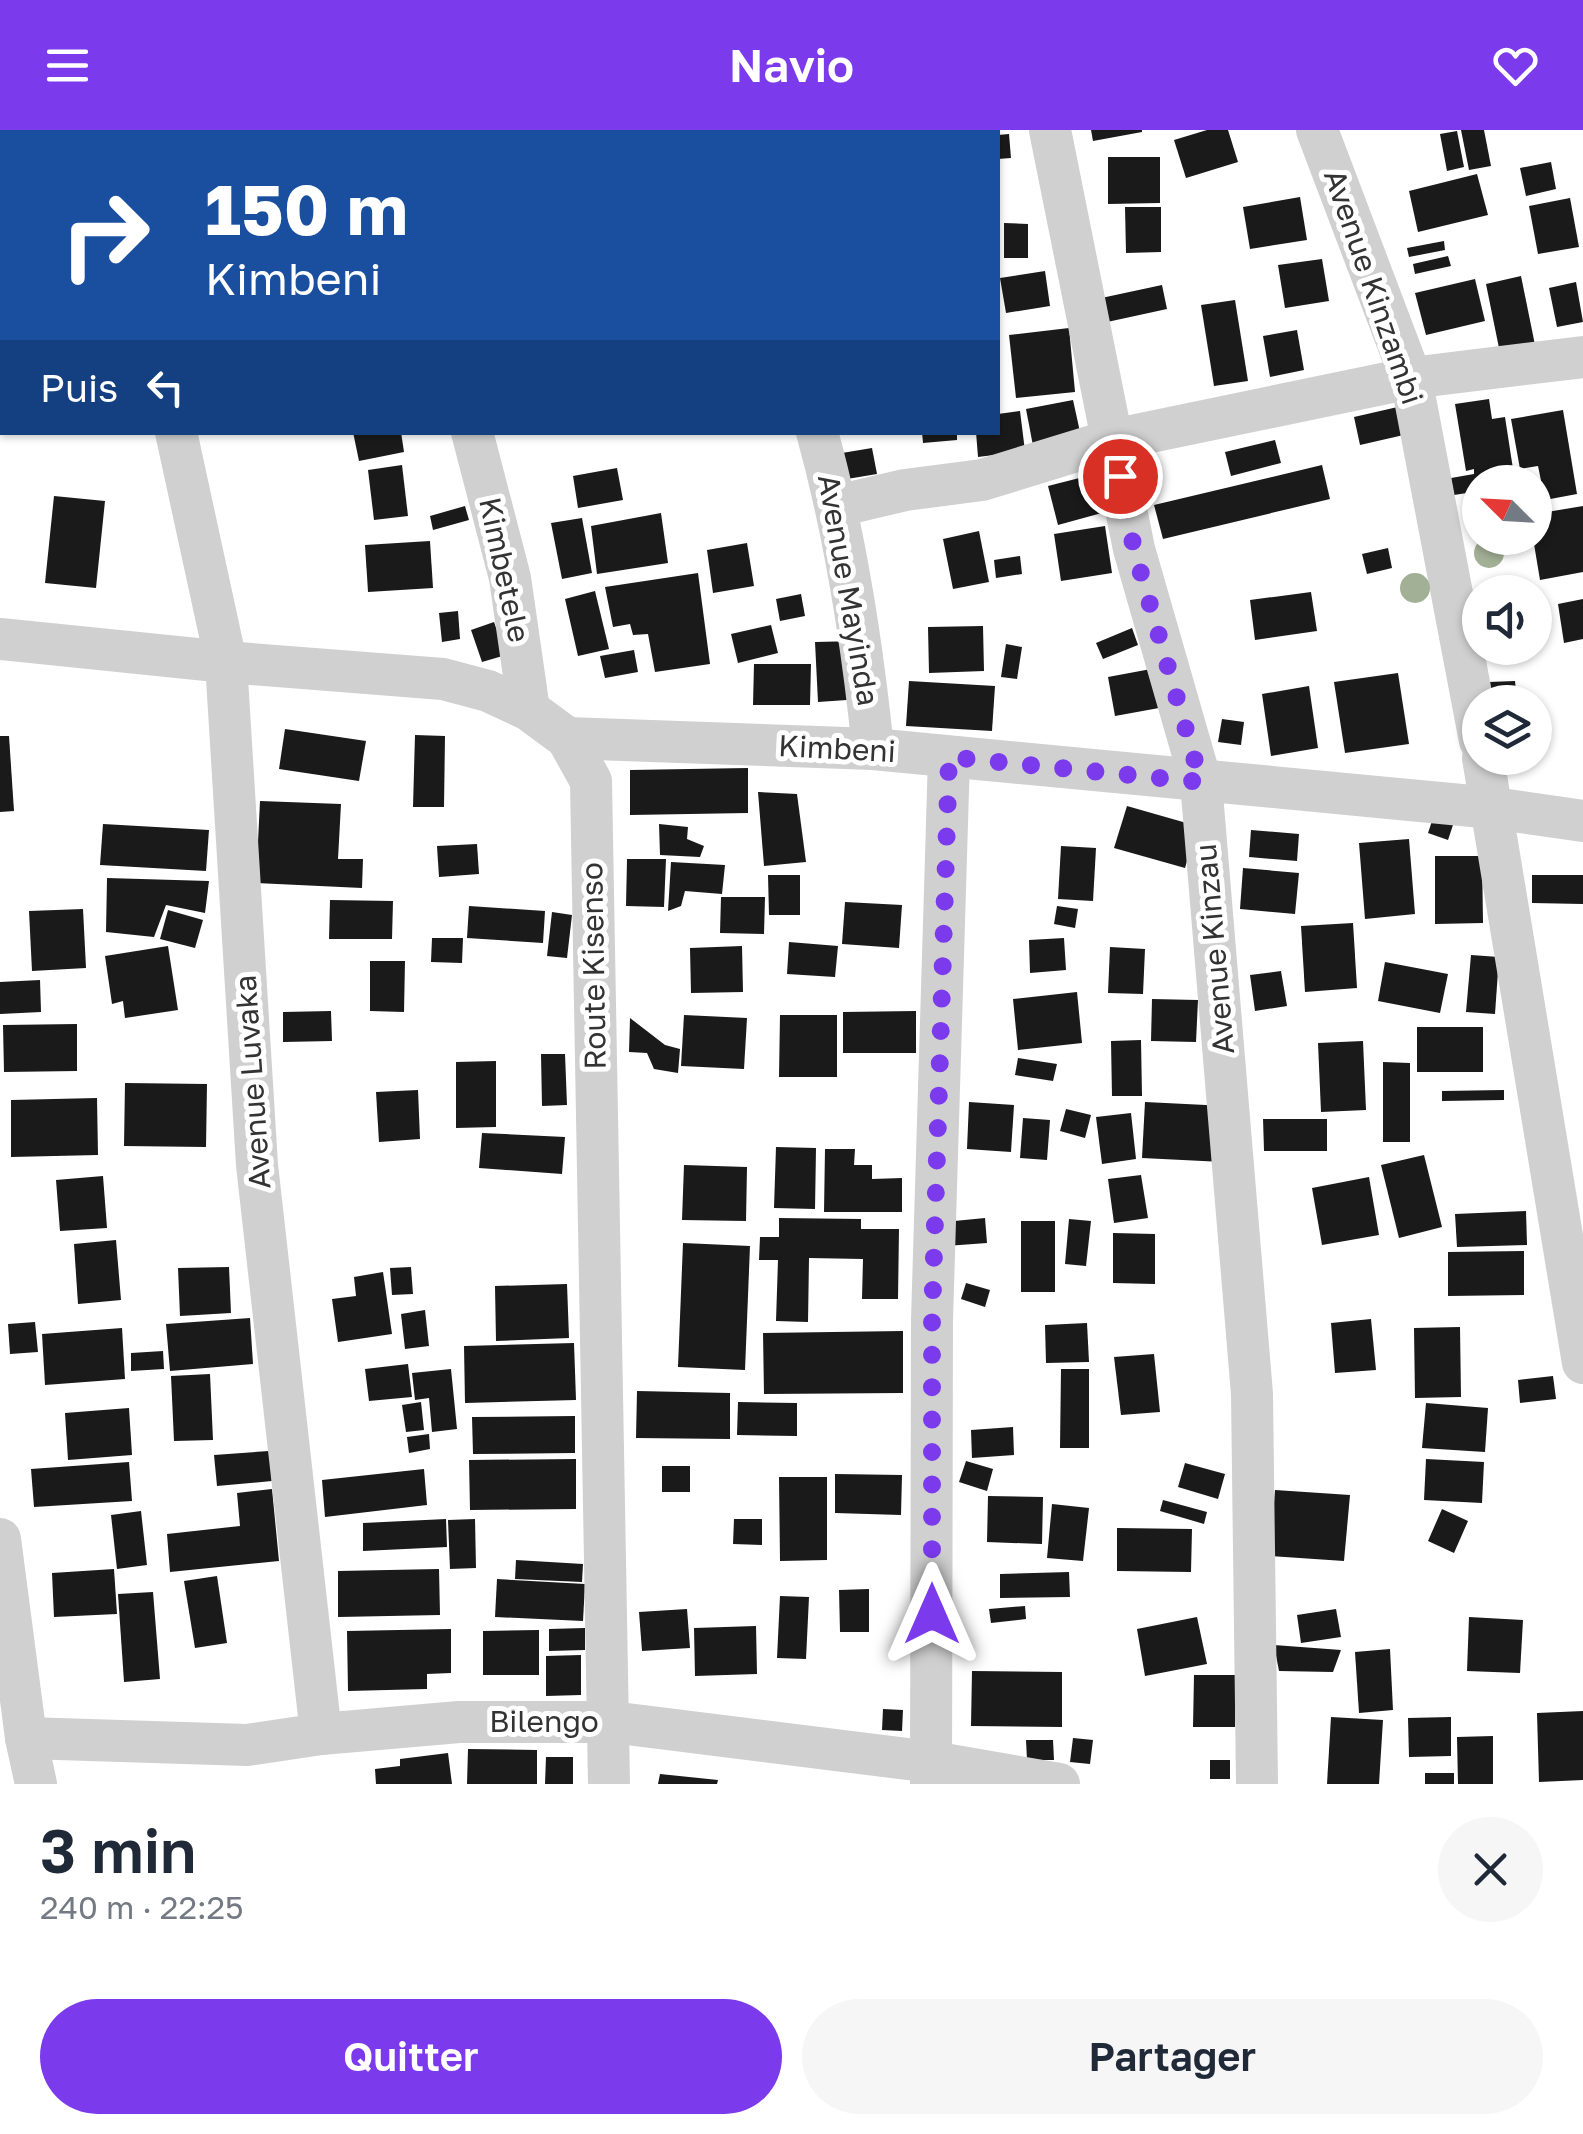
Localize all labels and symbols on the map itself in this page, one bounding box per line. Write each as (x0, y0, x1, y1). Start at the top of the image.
street label: Avenue Kinzambi (1317, 165, 1431, 409)
pin (1078, 434, 1163, 519)
north arrow (1462, 465, 1552, 555)
street label: Avenue Mayinda (811, 471, 887, 708)
street label: Kimbetele (472, 494, 538, 646)
street label: Kimbeni (777, 727, 897, 769)
street label: Avenue Kinzau (1187, 842, 1241, 1056)
street label: Route Kisenso (573, 862, 613, 1070)
street label: Avenue Luvaka (227, 974, 277, 1190)
position arrow (880, 1562, 984, 1666)
street label: Bilengo (489, 1703, 599, 1739)

